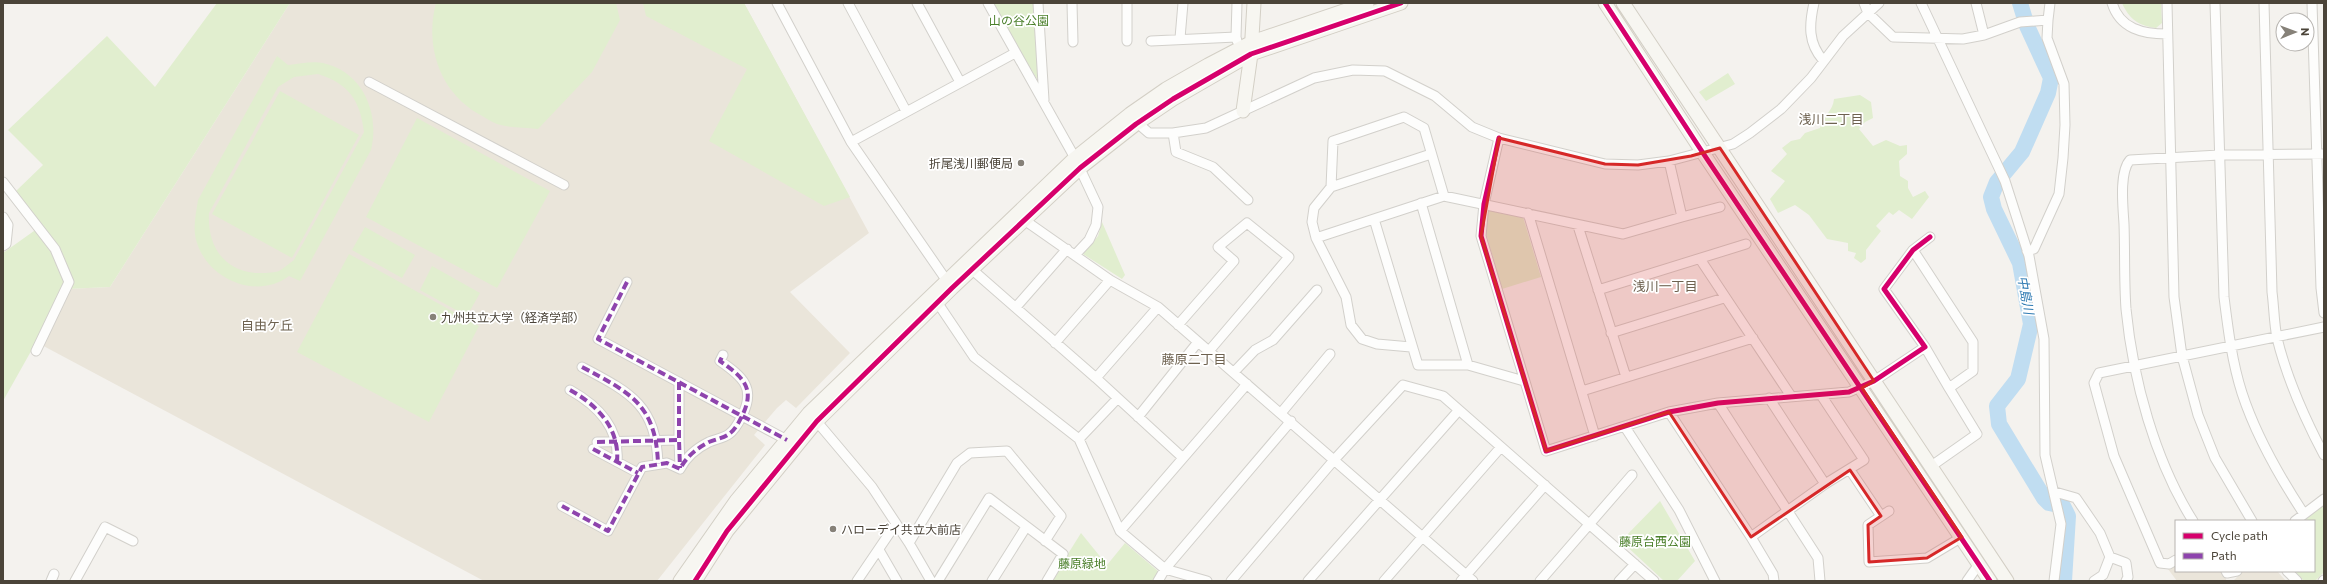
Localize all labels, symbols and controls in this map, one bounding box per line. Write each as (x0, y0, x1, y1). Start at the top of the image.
north arrow (2275, 12, 2315, 52)
park label: 山の谷公園 (989, 13, 1049, 27)
text: N (2299, 28, 2312, 36)
district label: 浅川二丁目 (1798, 111, 1864, 127)
place label: 折尾浅川郵便局 (929, 156, 1013, 170)
marker: 折尾浅川郵便局 (1016, 158, 1026, 168)
water label: 中島川 (2015, 274, 2038, 318)
district label: 浅川一丁目 (1632, 278, 1698, 294)
place label: 九州共立大学（経済学部） (441, 310, 585, 324)
marker: 九州共立大学（経済学部） (428, 312, 438, 322)
district label: 自由ケ丘 (241, 317, 293, 333)
district label: 藤原二丁目 (1161, 351, 1227, 367)
legend (2175, 520, 2315, 572)
place label: ハローデイ共立大前店 (841, 522, 961, 536)
marker: ハローデイ共立大前店 (828, 524, 838, 534)
text: Cycle path (2211, 528, 2268, 542)
park label: 藤原台西公園 (1619, 534, 1691, 548)
text: Path (2211, 548, 2237, 562)
park label: 藤原緑地 (1058, 556, 1106, 570)

